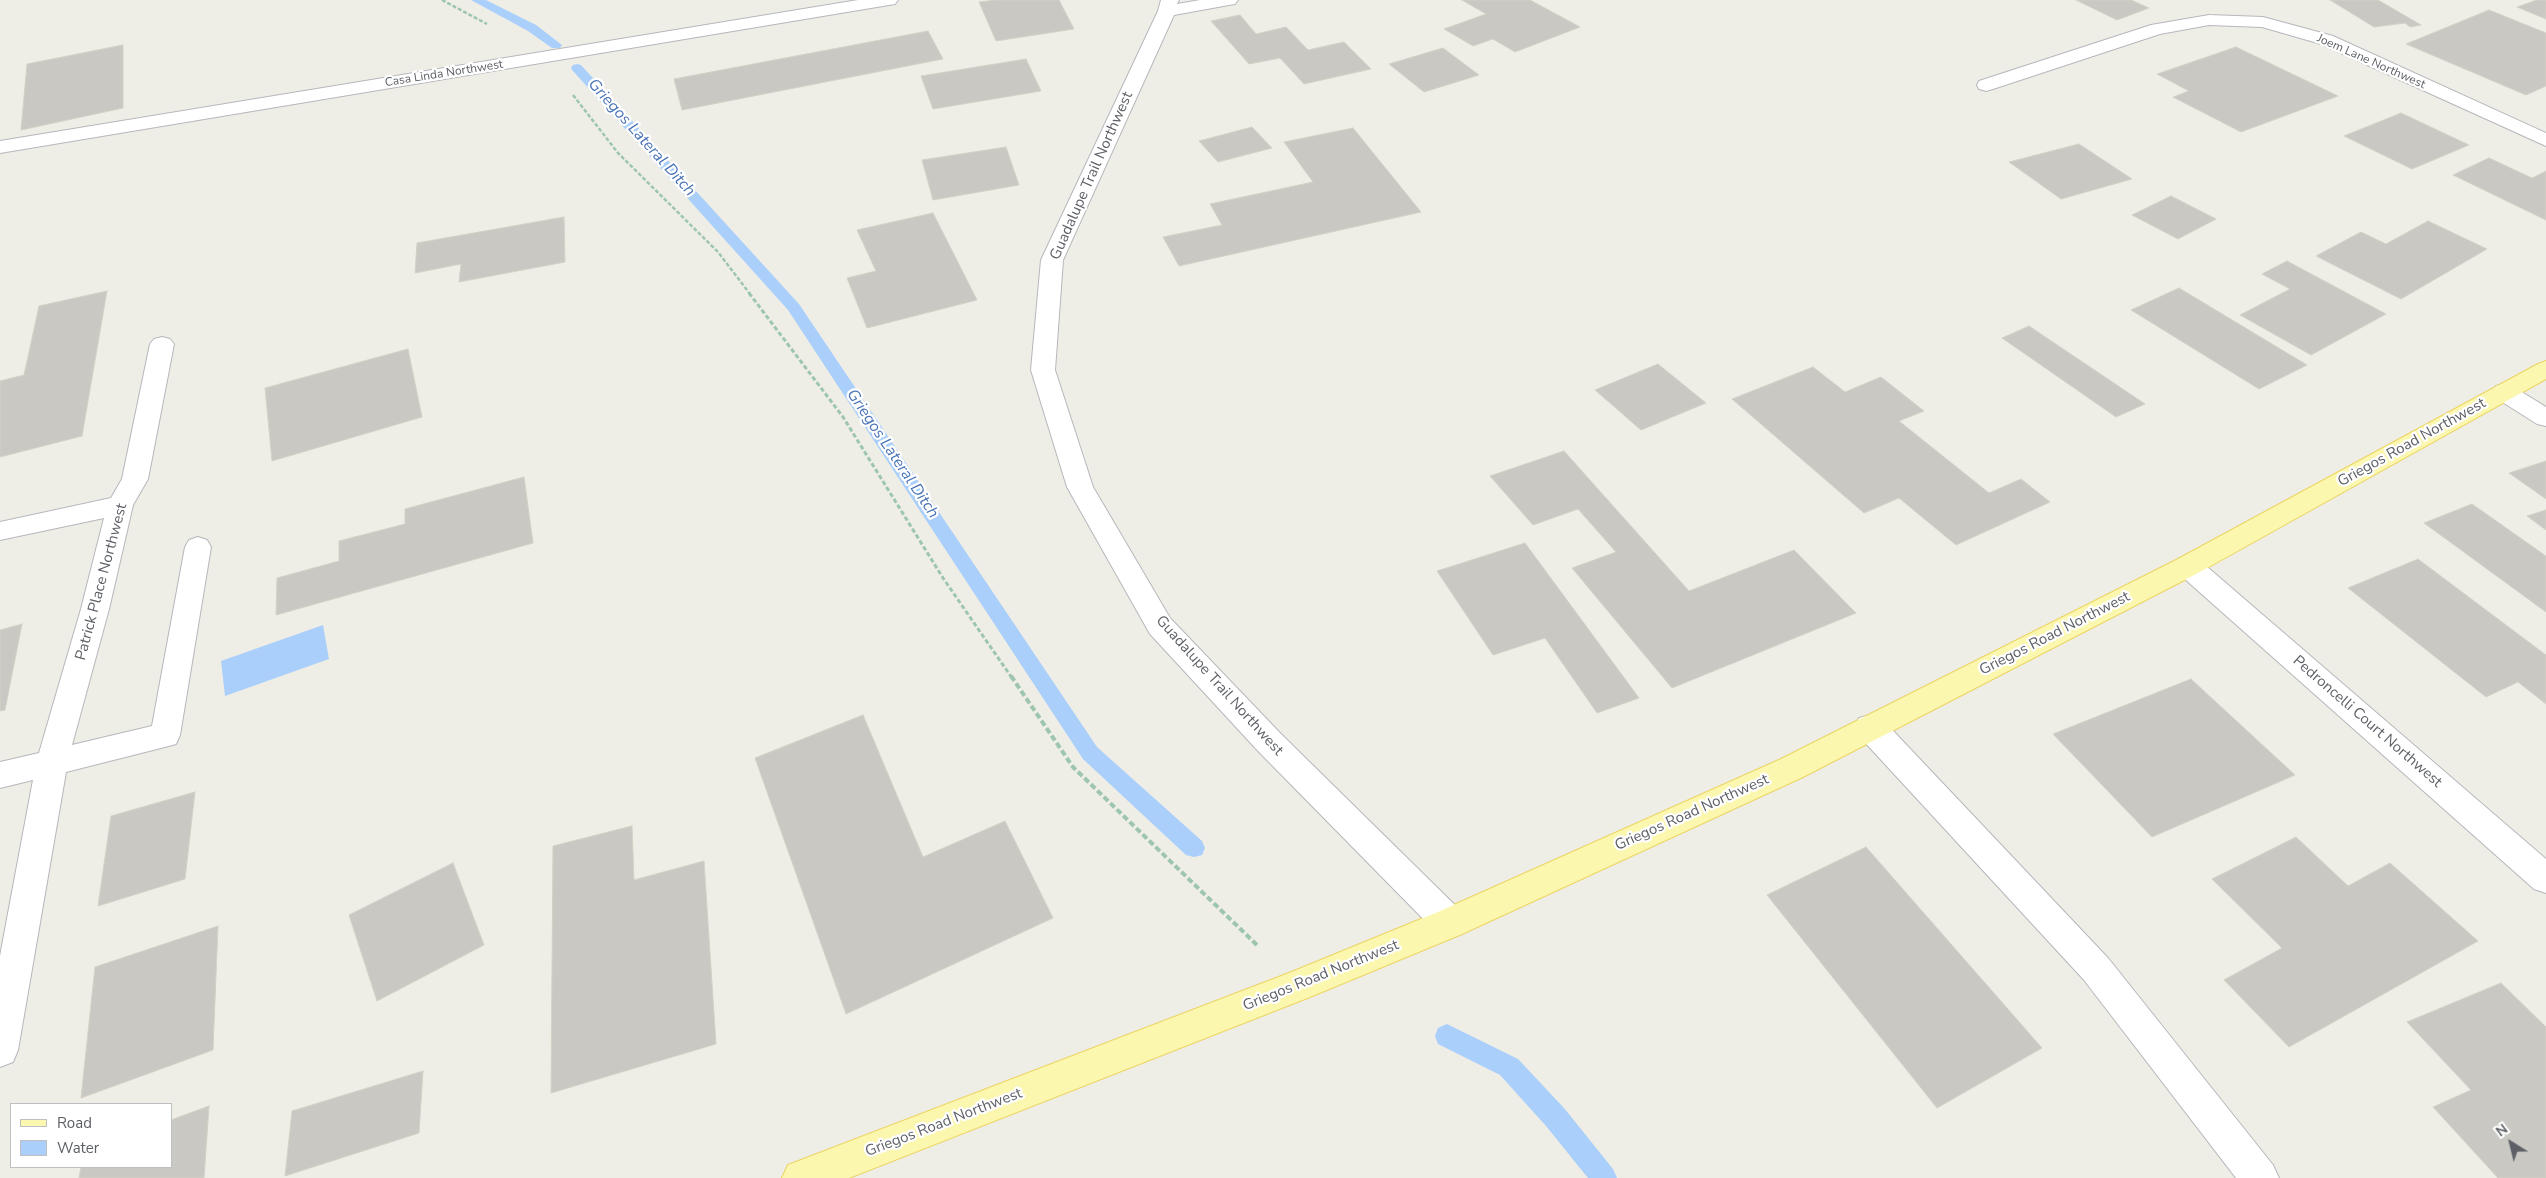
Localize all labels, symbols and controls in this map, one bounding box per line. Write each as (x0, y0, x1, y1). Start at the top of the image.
street label: Joem Lane Northwest (2315, 32, 2427, 92)
street label: Casa Linda Northwest (384, 58, 504, 90)
water label: Griegos Lateral Ditch (583, 75, 699, 201)
street label: Guadalupe Trail Northwest (1047, 89, 1137, 263)
water label: Griegos Lateral Ditch (842, 386, 942, 522)
street label: Griegos Road Northwest (2335, 395, 2489, 491)
street label: Patrick Place Northwest (72, 502, 132, 662)
street label: Griegos Road Northwest (1977, 588, 2133, 680)
street label: Guadalupe Trail Northwest (1151, 612, 1287, 760)
street label: Pedroncelli Court Northwest (2289, 652, 2445, 792)
street label: Griegos Road Northwest (1612, 771, 1772, 855)
street label: Griegos Road Northwest (1240, 936, 1402, 1016)
street label: Griegos Road Northwest (863, 1085, 1025, 1161)
legend (10, 1103, 172, 1168)
text: Road (57, 1113, 92, 1133)
north arrow (2486, 1118, 2536, 1168)
text: N (2492, 1120, 2512, 1141)
text: Water (57, 1138, 99, 1158)

